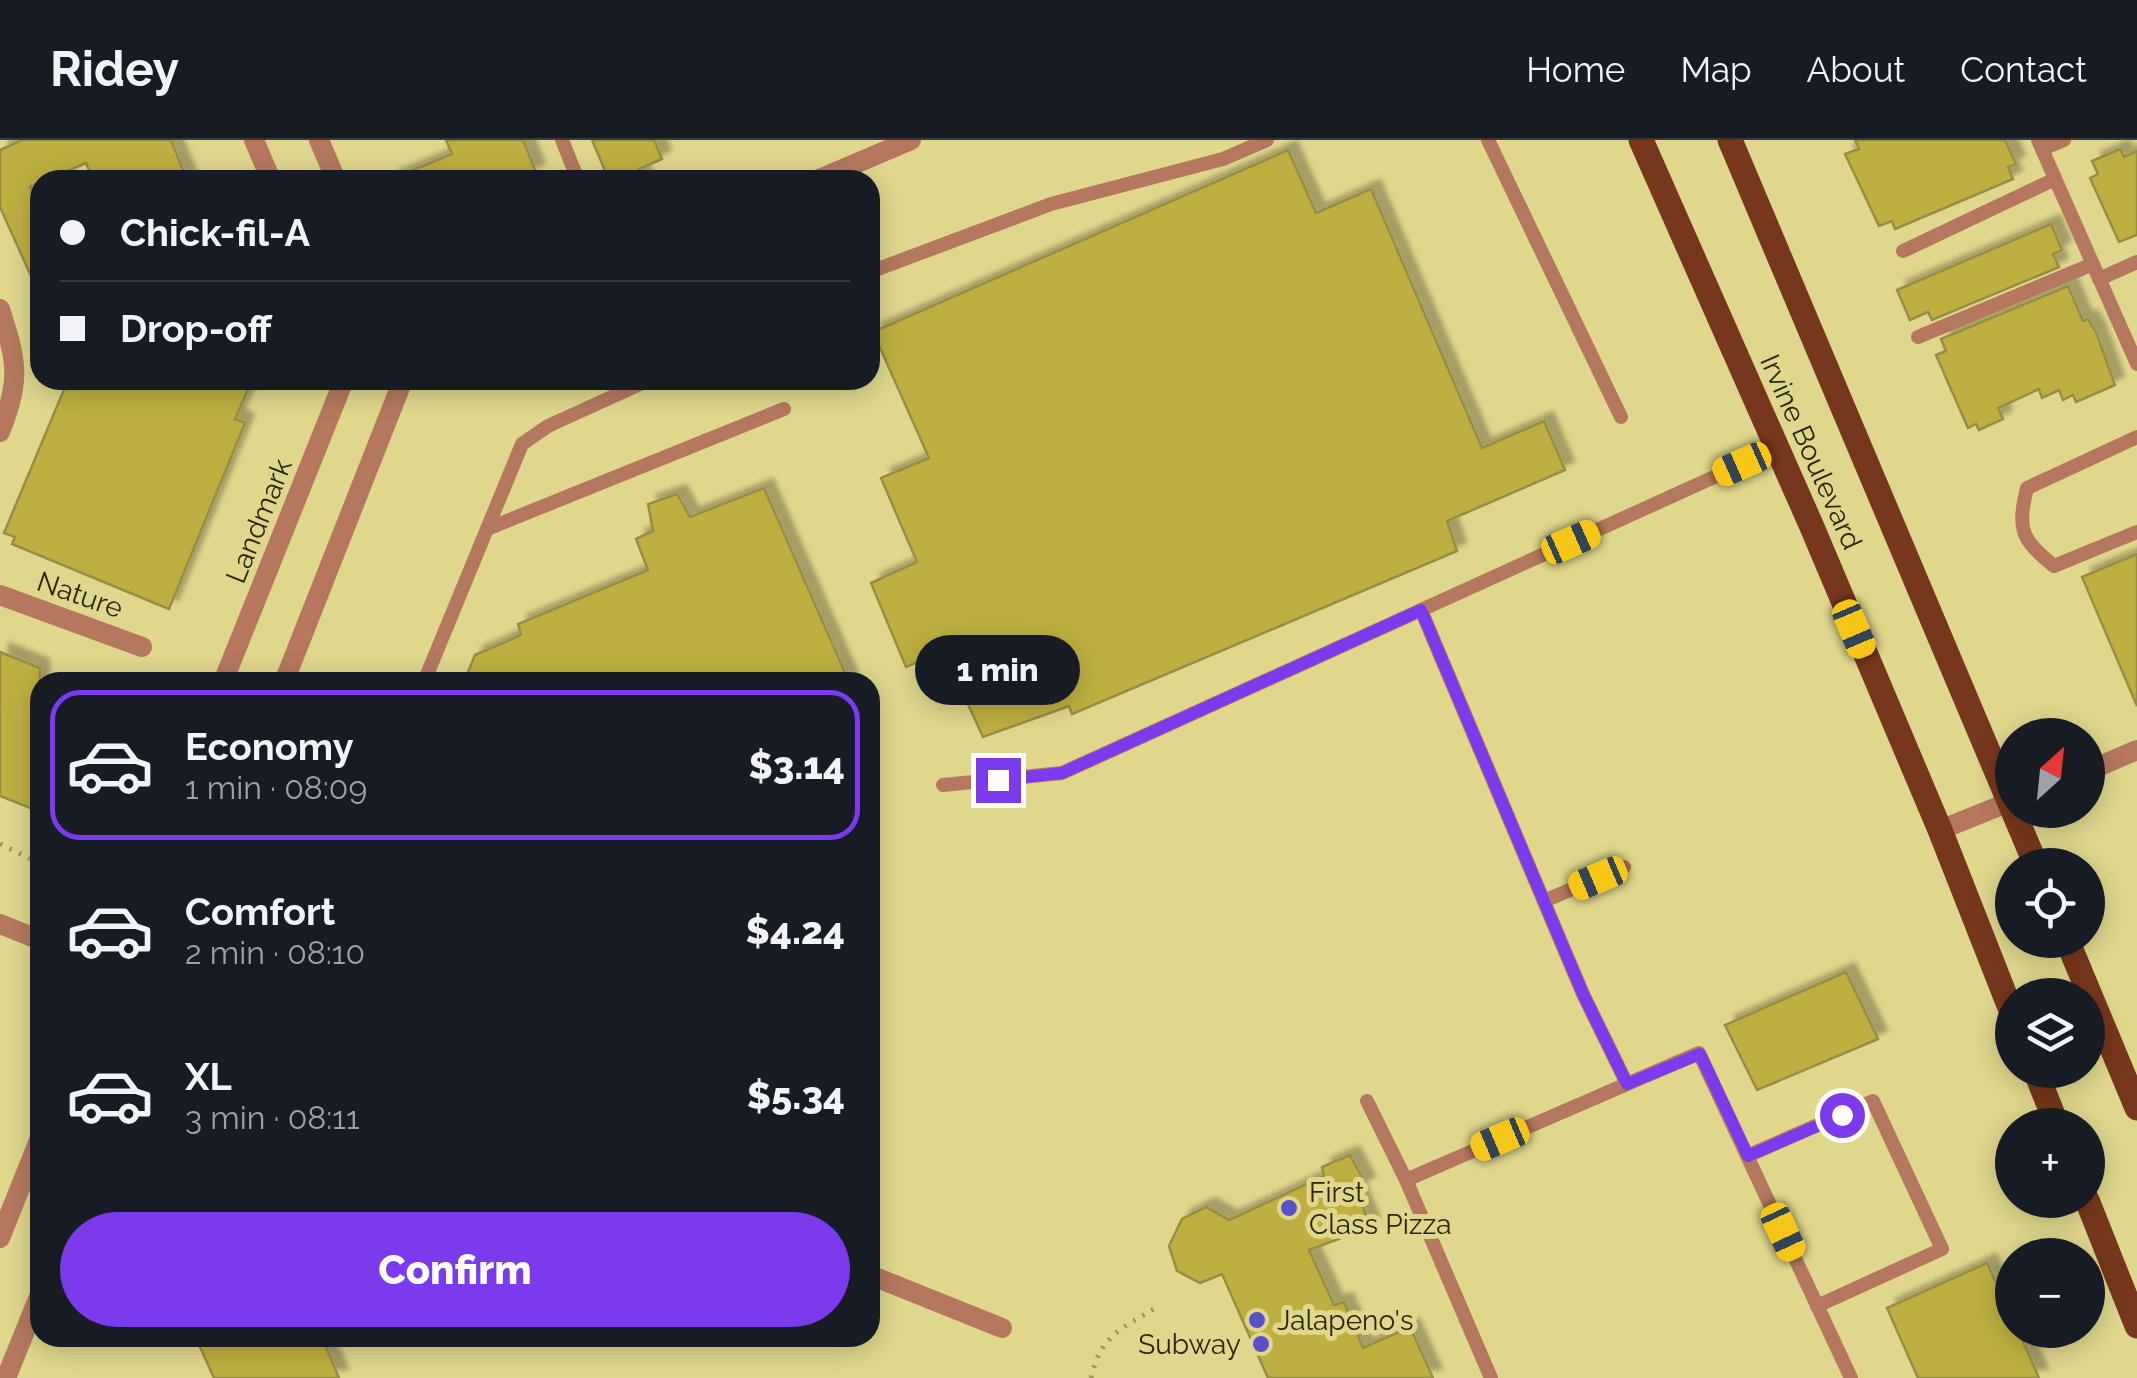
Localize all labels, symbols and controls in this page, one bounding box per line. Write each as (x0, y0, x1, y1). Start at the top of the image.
text: Ridey (50, 41, 179, 97)
text: Home (1526, 49, 1625, 90)
text: Map (1680, 49, 1752, 90)
text: About (1807, 49, 1905, 90)
text: Contact (1960, 49, 2087, 90)
text: Chick-fil-A (120, 210, 310, 255)
text: Drop-off (120, 306, 272, 351)
street label: Irvine Boulevard (1753, 349, 1869, 555)
car (1708, 438, 1776, 490)
street label: Landmark (219, 454, 299, 588)
car (1537, 516, 1605, 568)
street label: Nature (33, 565, 127, 625)
car (1828, 596, 1880, 662)
callout: 1 min (916, 635, 1080, 705)
text: 1 min (956, 651, 1039, 688)
north arrow (1995, 718, 2105, 828)
map controls (1995, 718, 2105, 1348)
icon: car (65, 720, 155, 810)
text: Economy (185, 724, 354, 769)
text: $3.14 (749, 743, 845, 788)
route end (976, 758, 1021, 803)
text: 1 min · 08:09 (185, 769, 367, 806)
button: locate (1995, 848, 2105, 958)
car (1565, 852, 1631, 904)
icon: car (65, 885, 155, 975)
text: Comfort (185, 889, 335, 934)
text: $4.24 (746, 908, 845, 953)
text: 2 min · 08:10 (185, 934, 365, 971)
button: layers (1995, 978, 2105, 1088)
icon: car (65, 1050, 155, 1140)
text: XL (185, 1054, 232, 1099)
text: $5.34 (747, 1073, 845, 1118)
route start (1820, 1093, 1865, 1138)
text: 3 min · 08:11 (185, 1099, 360, 1136)
button: + (1995, 1108, 2105, 1218)
car (1467, 1113, 1533, 1165)
place label: First Class Pizza (1309, 1176, 1452, 1241)
marker: First Class Pizza (1278, 1197, 1300, 1219)
car (1757, 1198, 1809, 1266)
button: Confirm (60, 1212, 850, 1327)
button: − (1995, 1238, 2105, 1348)
place label: Jalapeno's (1277, 1304, 1413, 1337)
marker: Jalapeno's (1246, 1309, 1268, 1331)
place label: Subway (1138, 1328, 1241, 1361)
marker: Subway (1250, 1333, 1272, 1355)

